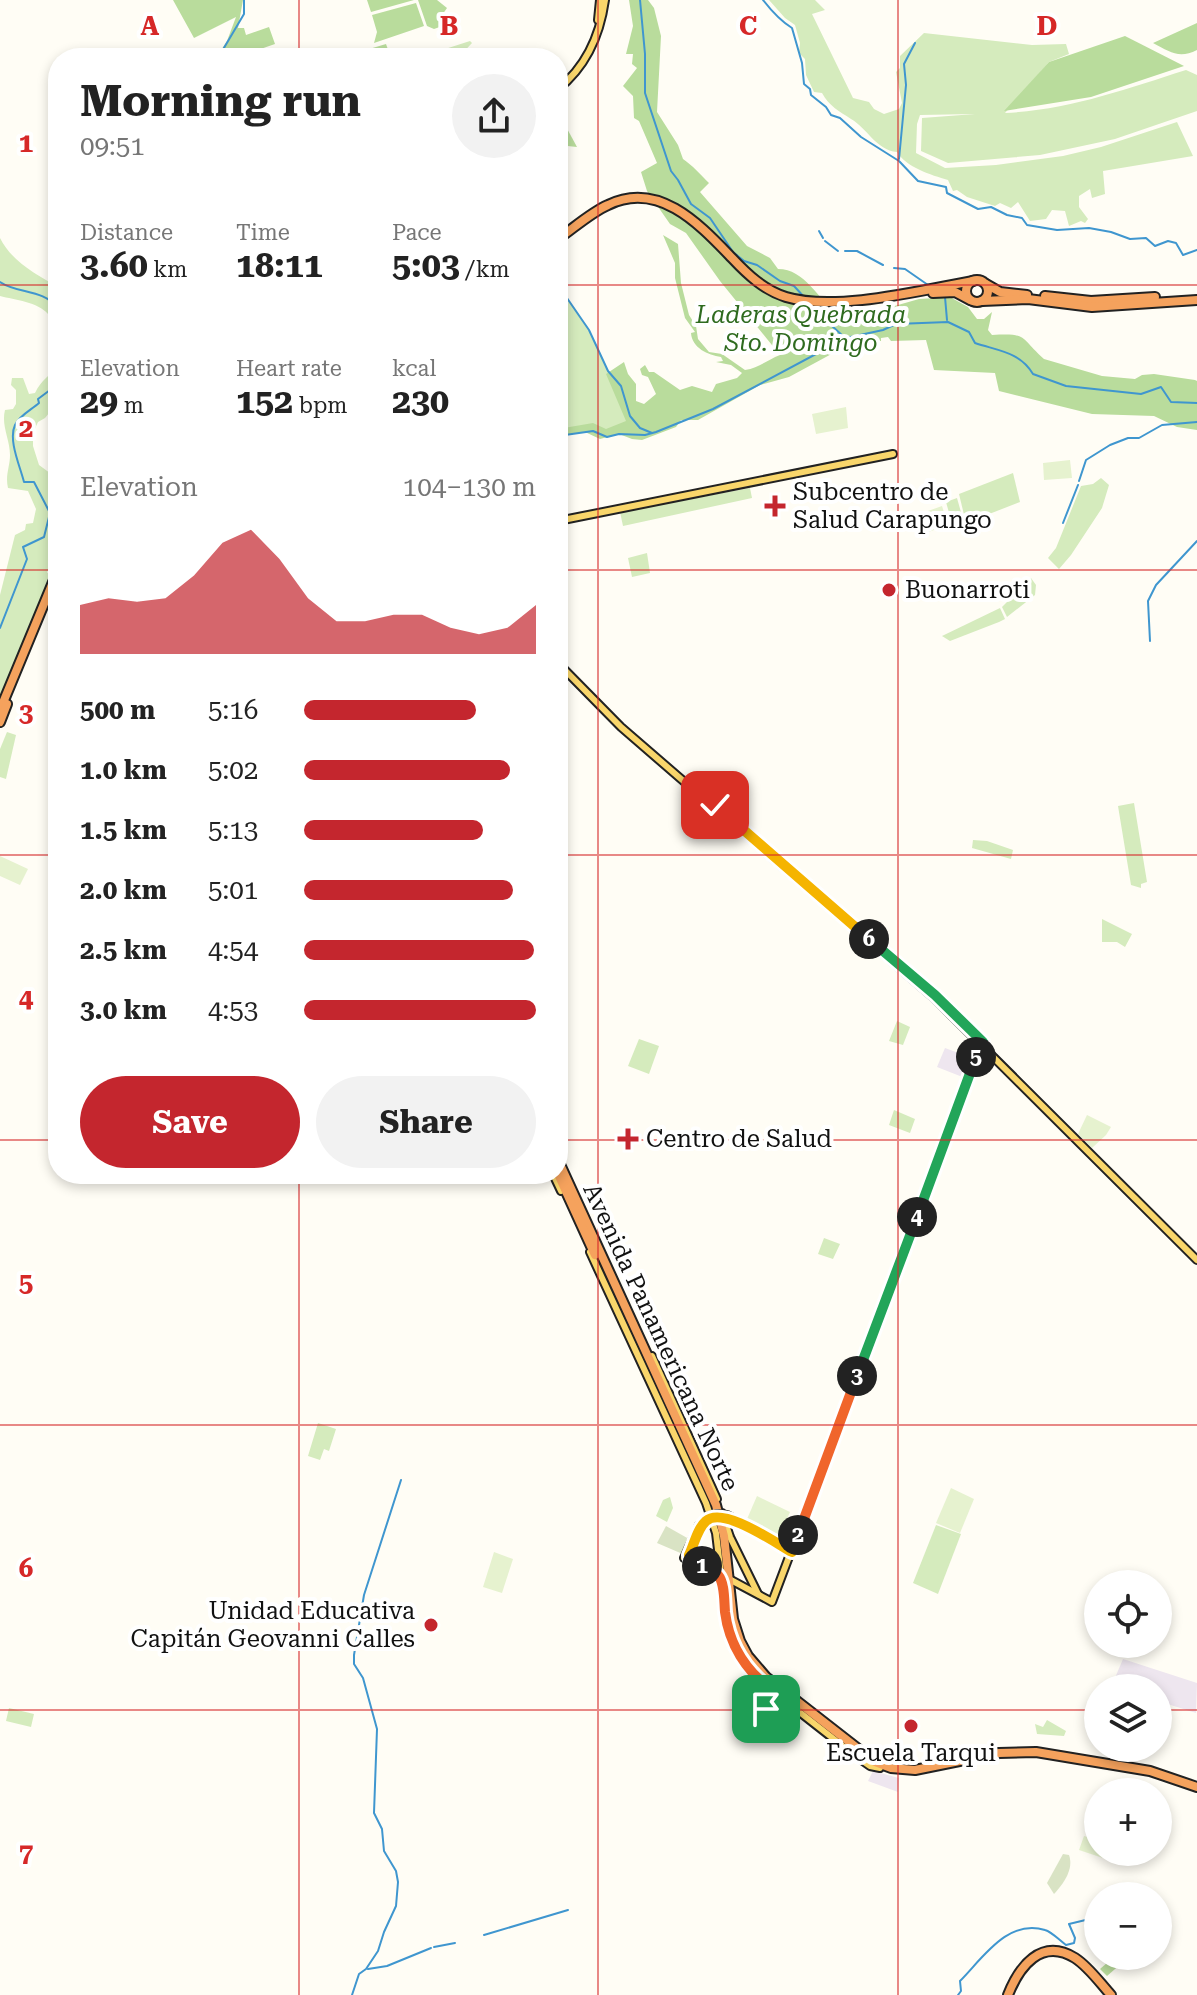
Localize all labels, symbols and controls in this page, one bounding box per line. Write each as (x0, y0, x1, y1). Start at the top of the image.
text: A (141, 11, 160, 41)
text: B (440, 11, 458, 41)
text: C (739, 11, 757, 41)
text: D (1037, 11, 1057, 41)
button: share (452, 74, 536, 158)
text: Morning run (80, 75, 361, 127)
text: 1 (19, 128, 33, 158)
text: 09:51 (80, 131, 145, 161)
text: Distance (80, 220, 173, 245)
text: Time (236, 220, 290, 245)
text: Pace (392, 220, 442, 245)
text: 3.60 (80, 245, 148, 285)
text: 18:11 (236, 245, 323, 285)
text: 5:03 (392, 245, 460, 285)
text: km (148, 257, 187, 282)
text: /km (460, 257, 510, 282)
park label: Laderas Quebrada Sto. Domingo (695, 301, 906, 357)
text: Elevation (80, 356, 180, 381)
text: Heart rate (236, 356, 342, 381)
text: kcal (392, 356, 436, 381)
text: 29 (80, 381, 118, 421)
text: 152 (236, 381, 293, 421)
text: 230 (392, 381, 449, 421)
text: m (118, 393, 144, 418)
text: bpm (293, 393, 347, 418)
text: 2 (19, 413, 33, 443)
text: Elevation (80, 472, 198, 502)
text: 104–130 m (403, 472, 536, 502)
place label: Subcentro de Salud Carapungo (793, 478, 992, 534)
marker: Subcentro de Salud Carapungo (764, 495, 786, 517)
place label: Buonarroti (905, 576, 1030, 604)
marker: Buonarroti (880, 581, 898, 599)
text: 500 m (80, 695, 155, 725)
text: 5:16 (208, 695, 258, 725)
text: 3 (19, 698, 33, 728)
text: 1.0 km (80, 755, 167, 785)
text: 5:02 (208, 755, 258, 785)
pin (681, 771, 749, 839)
icon: check (693, 783, 737, 827)
text: 1.5 km (80, 815, 167, 845)
text: 5:13 (208, 815, 258, 845)
text: 2.0 km (80, 875, 167, 905)
text: 5:01 (208, 875, 258, 905)
pin: 6 (849, 919, 889, 959)
text: 6 (863, 926, 875, 951)
text: 2.5 km (80, 935, 167, 965)
text: 4:54 (208, 935, 258, 965)
text: 4 (19, 983, 34, 1013)
text: 3.0 km (80, 995, 167, 1025)
text: 4:53 (208, 995, 258, 1025)
pin: 5 (956, 1037, 996, 1077)
text: 5 (970, 1044, 982, 1069)
button: Save (80, 1076, 300, 1168)
button: Share (316, 1076, 536, 1168)
place label: Centro de Salud (646, 1125, 832, 1153)
marker: Centro de Salud (617, 1128, 639, 1150)
street label: Avenida Panamericana Norte (577, 1179, 745, 1495)
pin: 4 (897, 1197, 937, 1237)
text: 4 (911, 1204, 923, 1229)
text: 5 (19, 1268, 33, 1298)
pin: 3 (837, 1356, 877, 1396)
text: 3 (851, 1363, 863, 1388)
pin: 2 (778, 1515, 818, 1555)
text: 2 (792, 1522, 804, 1547)
pin: 1 (682, 1546, 722, 1586)
text: 6 (19, 1553, 33, 1583)
text: 1 (696, 1553, 708, 1578)
map controls (1084, 1570, 1172, 1970)
button: locate (1084, 1570, 1172, 1658)
place label: Unidad Educativa Capitán Geovanni Calles (131, 1597, 415, 1653)
marker: Unidad Educativa Capitán Geovanni Calles (422, 1616, 440, 1634)
button: layers (1084, 1674, 1172, 1762)
pin (732, 1675, 800, 1743)
icon: arrive (744, 1687, 788, 1731)
marker: Escuela Tarqui (902, 1717, 920, 1735)
place label: Escuela Tarqui (826, 1739, 996, 1767)
button: + (1084, 1778, 1172, 1866)
text: 7 (19, 1838, 33, 1868)
button: − (1084, 1882, 1172, 1970)

